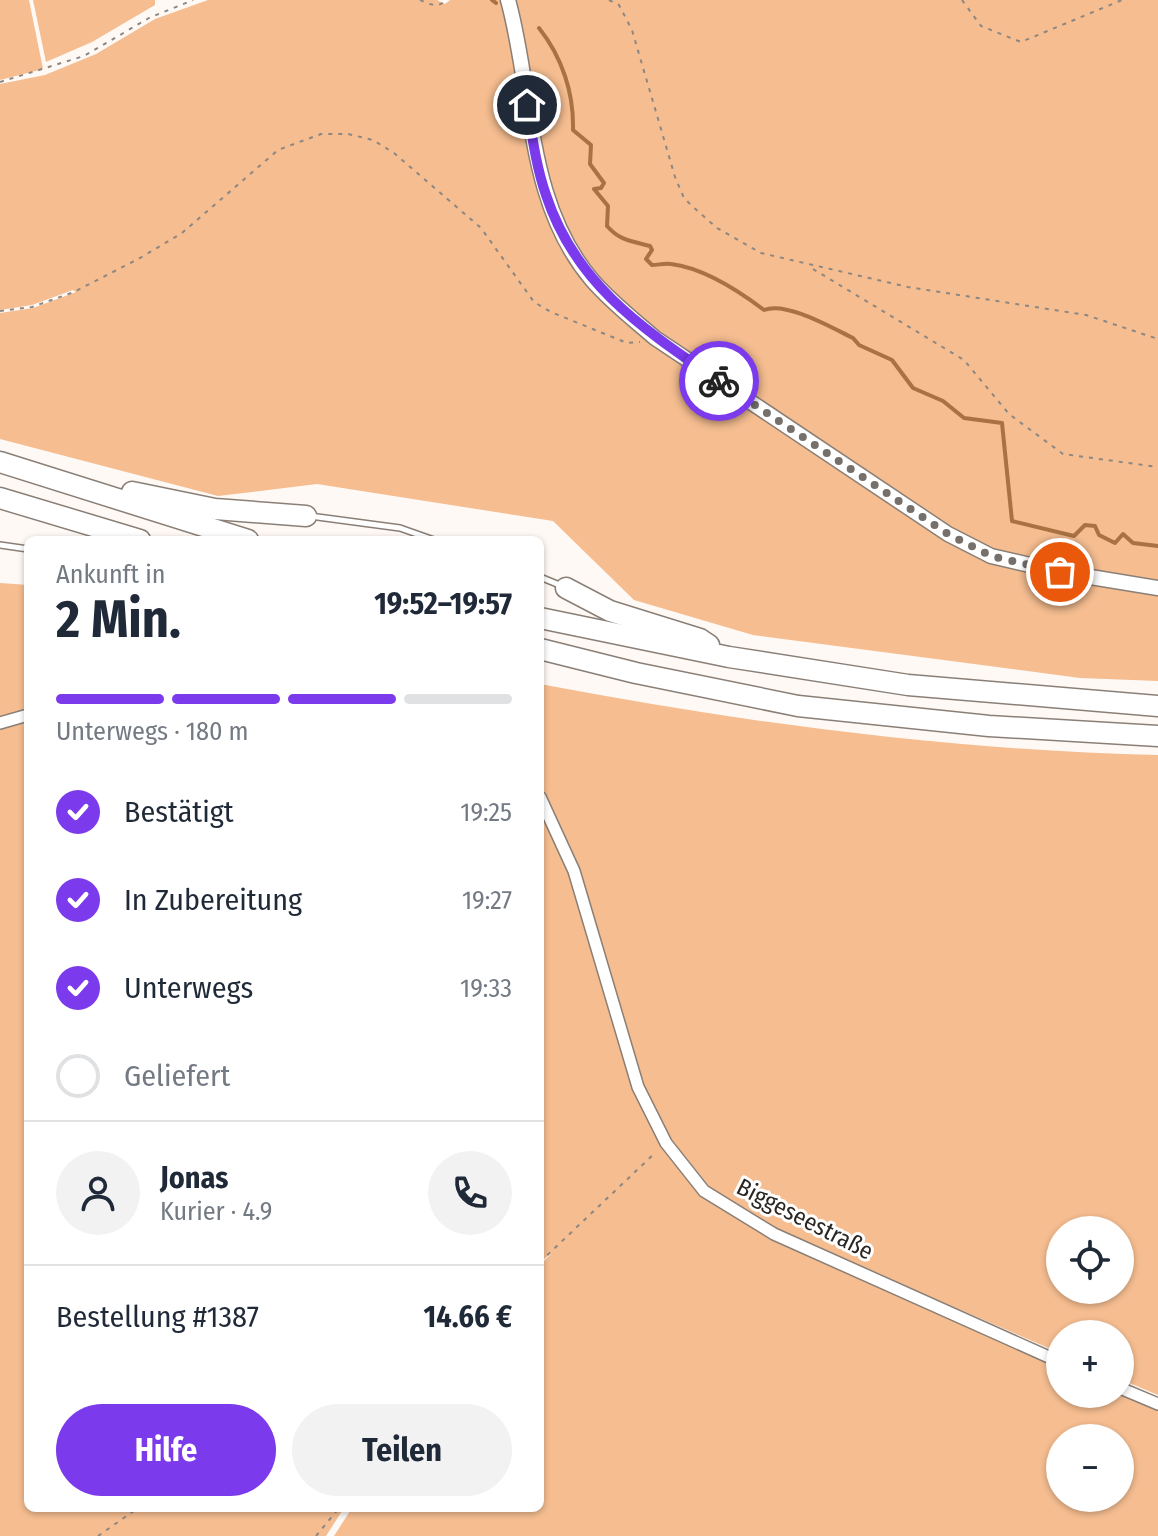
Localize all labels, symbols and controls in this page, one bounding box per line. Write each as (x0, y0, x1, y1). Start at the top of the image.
pin (493, 71, 561, 139)
icon: home (505, 83, 549, 127)
courier (679, 341, 759, 421)
icon: bike (697, 359, 741, 403)
pin (1026, 538, 1094, 606)
icon: bag (1038, 550, 1082, 594)
text: Ankunft in (56, 559, 165, 590)
text: 19:52–19:57 (374, 586, 512, 622)
text: 2 Min. (56, 588, 181, 651)
text: Unterwegs · 180 m (56, 716, 249, 747)
icon: check (56, 790, 100, 834)
text: Bestätigt (124, 794, 234, 830)
text: 19:25 (460, 797, 512, 828)
icon: check (56, 878, 100, 922)
text: In Zubereitung (124, 882, 302, 918)
text: 19:27 (462, 885, 512, 916)
icon: check (56, 966, 100, 1010)
text: Unterwegs (124, 970, 253, 1006)
text: 19:33 (460, 973, 512, 1004)
text: Geliefert (124, 1058, 230, 1094)
button: person (56, 1151, 140, 1235)
button: phone (428, 1151, 512, 1235)
text: Jonas (160, 1160, 228, 1196)
street label: Biggeseestraße (732, 1173, 878, 1265)
text: Kurier · 4.9 (160, 1196, 272, 1227)
map controls (1046, 1216, 1134, 1512)
button: locate (1046, 1216, 1134, 1304)
text: Bestellung #1387 (56, 1299, 259, 1335)
text: 14.66 € (424, 1299, 512, 1335)
button: + (1046, 1320, 1134, 1408)
button: Hilfe (56, 1404, 276, 1496)
button: Teilen (292, 1404, 512, 1496)
button: − (1046, 1424, 1134, 1512)

